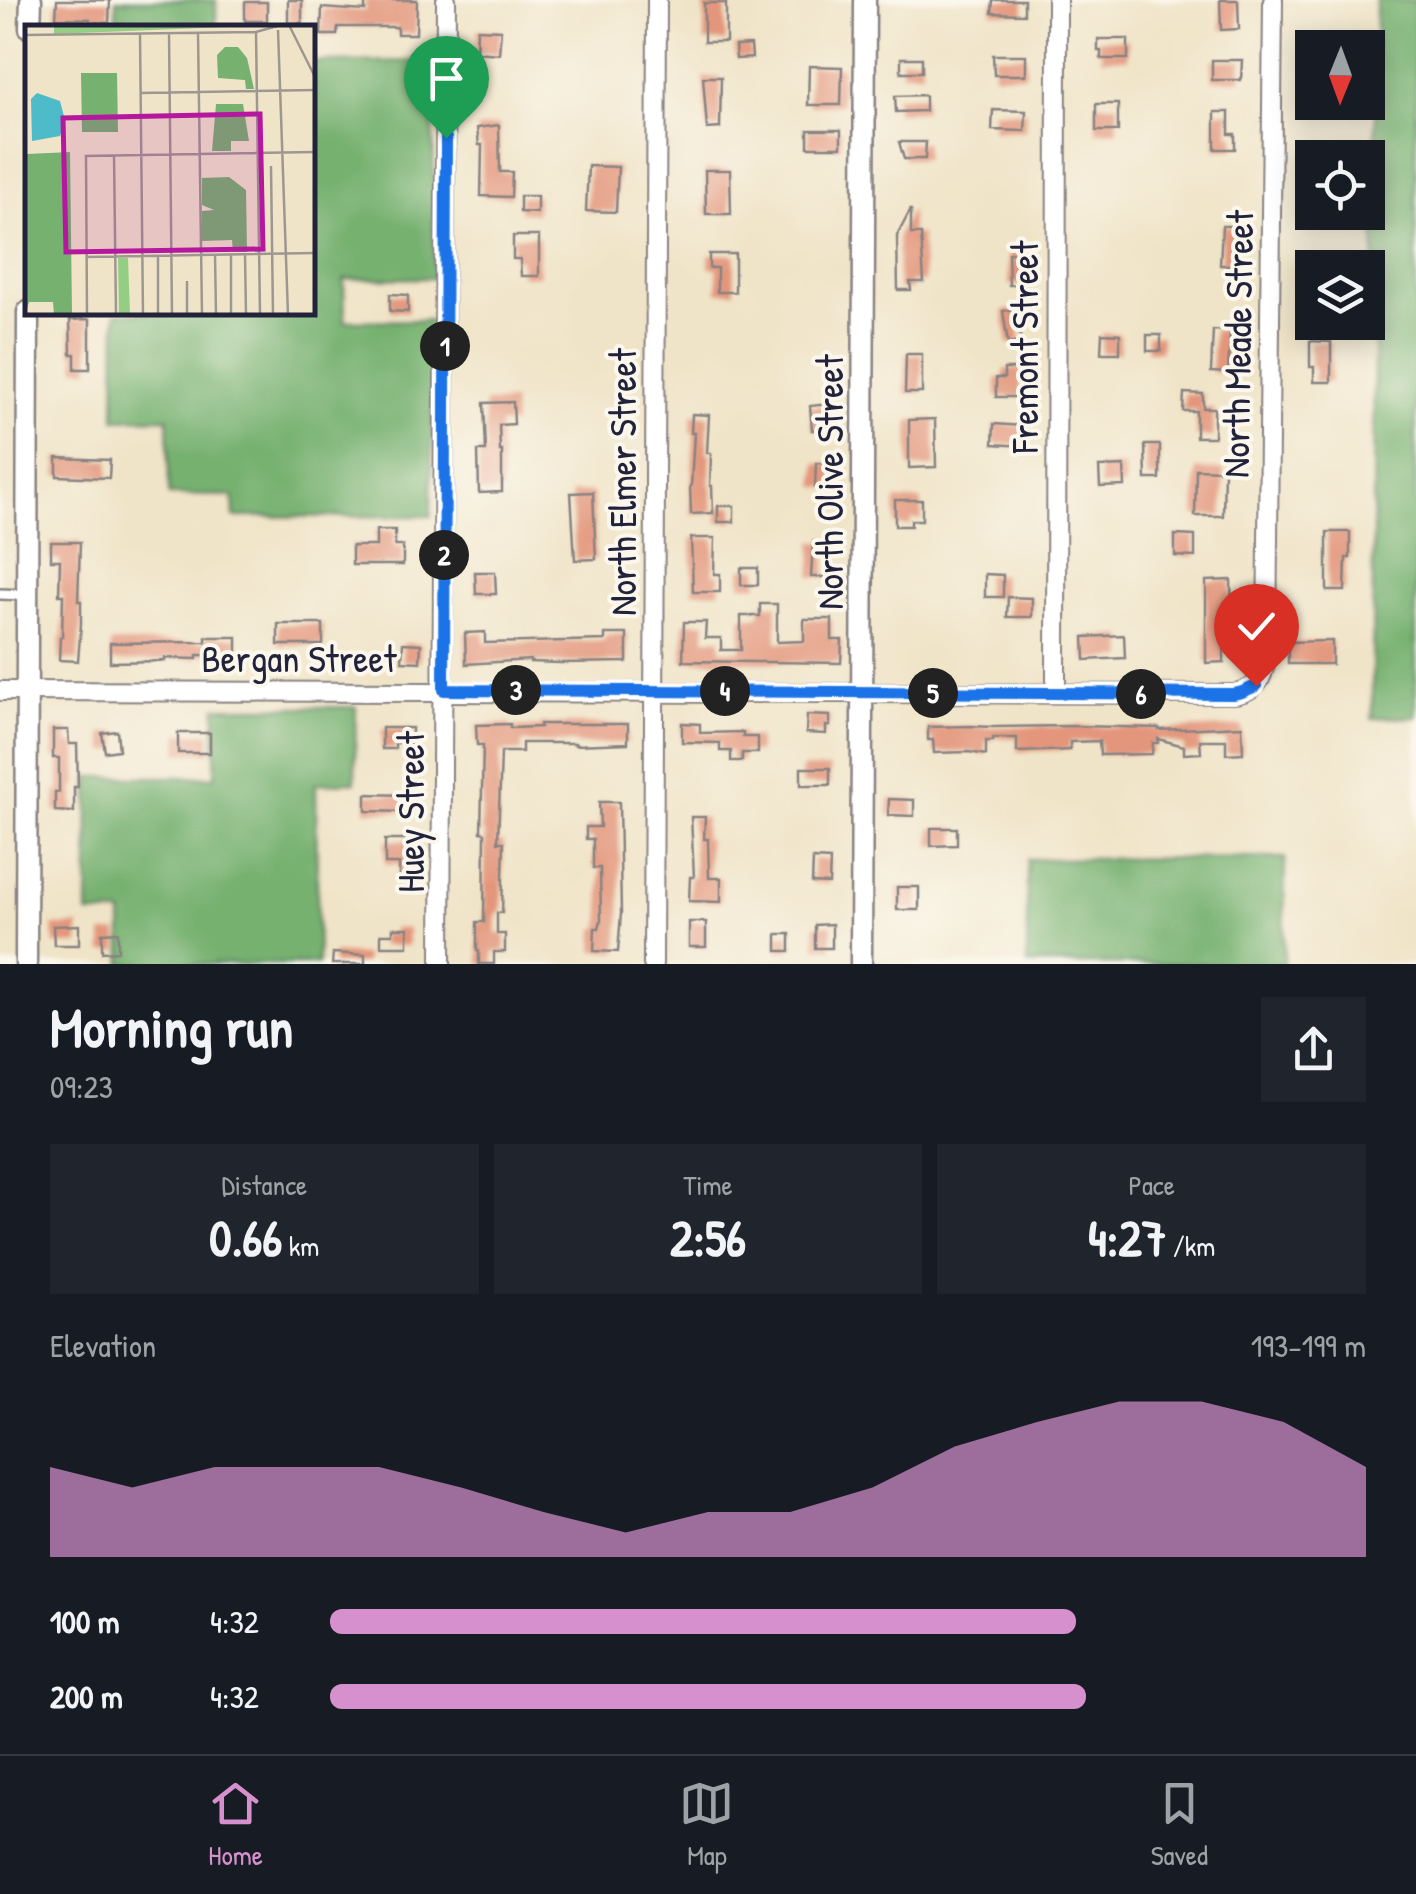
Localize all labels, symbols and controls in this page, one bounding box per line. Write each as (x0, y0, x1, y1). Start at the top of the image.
inset map (25, 25, 315, 315)
north arrow (1295, 30, 1385, 120)
map controls (1295, 30, 1385, 340)
pin (404, 36, 489, 139)
icon: arrive (419, 51, 474, 106)
button: locate (1295, 140, 1385, 230)
street label: North Meade Street (1209, 209, 1265, 478)
street label: Fremont Street (998, 240, 1050, 454)
button: layers (1295, 250, 1385, 340)
pin: 1 (420, 321, 470, 371)
text: 1 (440, 327, 450, 365)
street label: North Elmer Street (596, 347, 648, 616)
street label: North Olive Street (803, 353, 855, 610)
pin: 2 (419, 530, 469, 580)
text: 2 (437, 536, 451, 574)
pin (1214, 584, 1299, 687)
icon: check (1229, 599, 1284, 654)
street label: Bergan Street (201, 632, 398, 684)
pin: 3 (491, 665, 541, 715)
pin: 4 (700, 666, 750, 716)
pin: 5 (908, 668, 958, 718)
pin: 6 (1116, 669, 1166, 719)
text: 3 (510, 671, 522, 709)
text: 4 (720, 672, 730, 710)
text: 5 (927, 674, 939, 712)
text: 6 (1135, 675, 1147, 713)
street label: Huey Street (384, 730, 436, 893)
text: Morning run (50, 990, 293, 1064)
button: share (1261, 997, 1366, 1102)
text: 09:23 (50, 1065, 113, 1108)
text: Distance (222, 1166, 307, 1204)
text: Time (683, 1166, 733, 1204)
text: Pace (1128, 1166, 1175, 1204)
text: 0.66 (209, 1204, 282, 1272)
text: 2:56 (670, 1204, 746, 1272)
text: 4:27 (1088, 1204, 1166, 1272)
text: km (282, 1227, 319, 1265)
text: /km (1166, 1227, 1215, 1265)
text: Elevation (50, 1324, 156, 1367)
text: 193–199 m (1251, 1324, 1366, 1367)
text: 100 m (50, 1600, 119, 1643)
text: 4:32 (210, 1600, 259, 1643)
text: 200 m (50, 1675, 123, 1718)
text: 4:32 (210, 1675, 259, 1718)
tab: Home (208, 1776, 263, 1874)
tab: Map (679, 1776, 734, 1874)
tab: Saved (1151, 1776, 1208, 1874)

